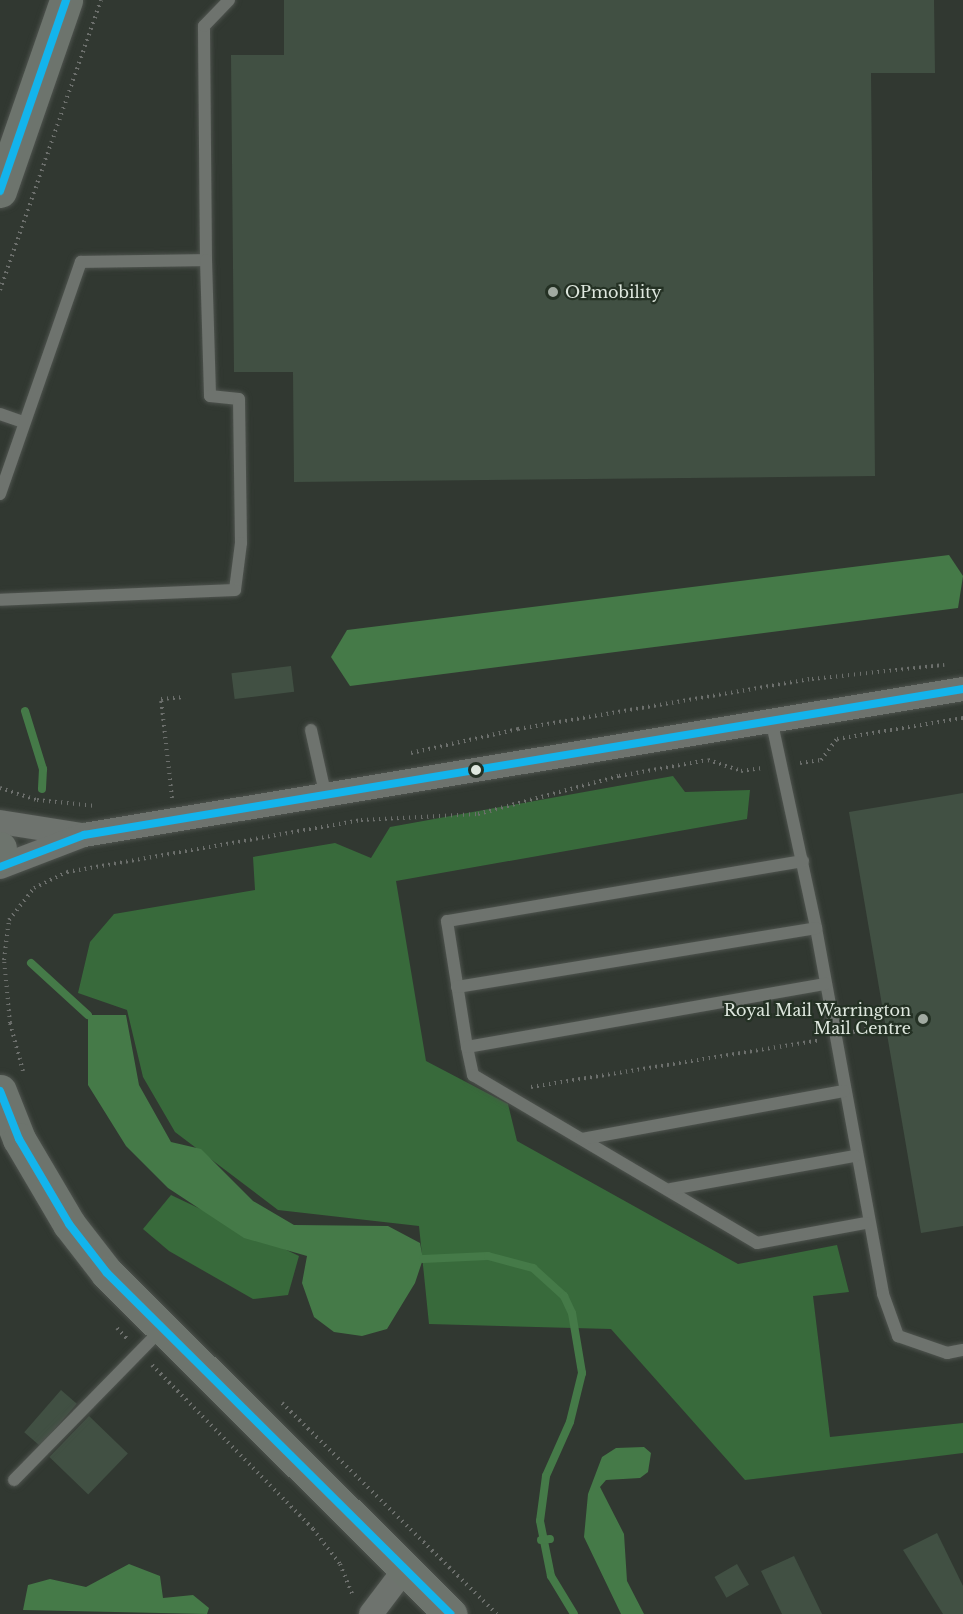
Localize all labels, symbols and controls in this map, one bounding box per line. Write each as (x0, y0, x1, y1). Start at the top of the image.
place label: OPmobility (565, 282, 661, 302)
marker: OPmobility (546, 285, 560, 299)
unlabelled marker (470, 764, 482, 776)
place label: Royal Mail Warrington Mail Centre (723, 1000, 911, 1038)
marker: Royal Mail Warrington Mail Centre (916, 1012, 930, 1026)

